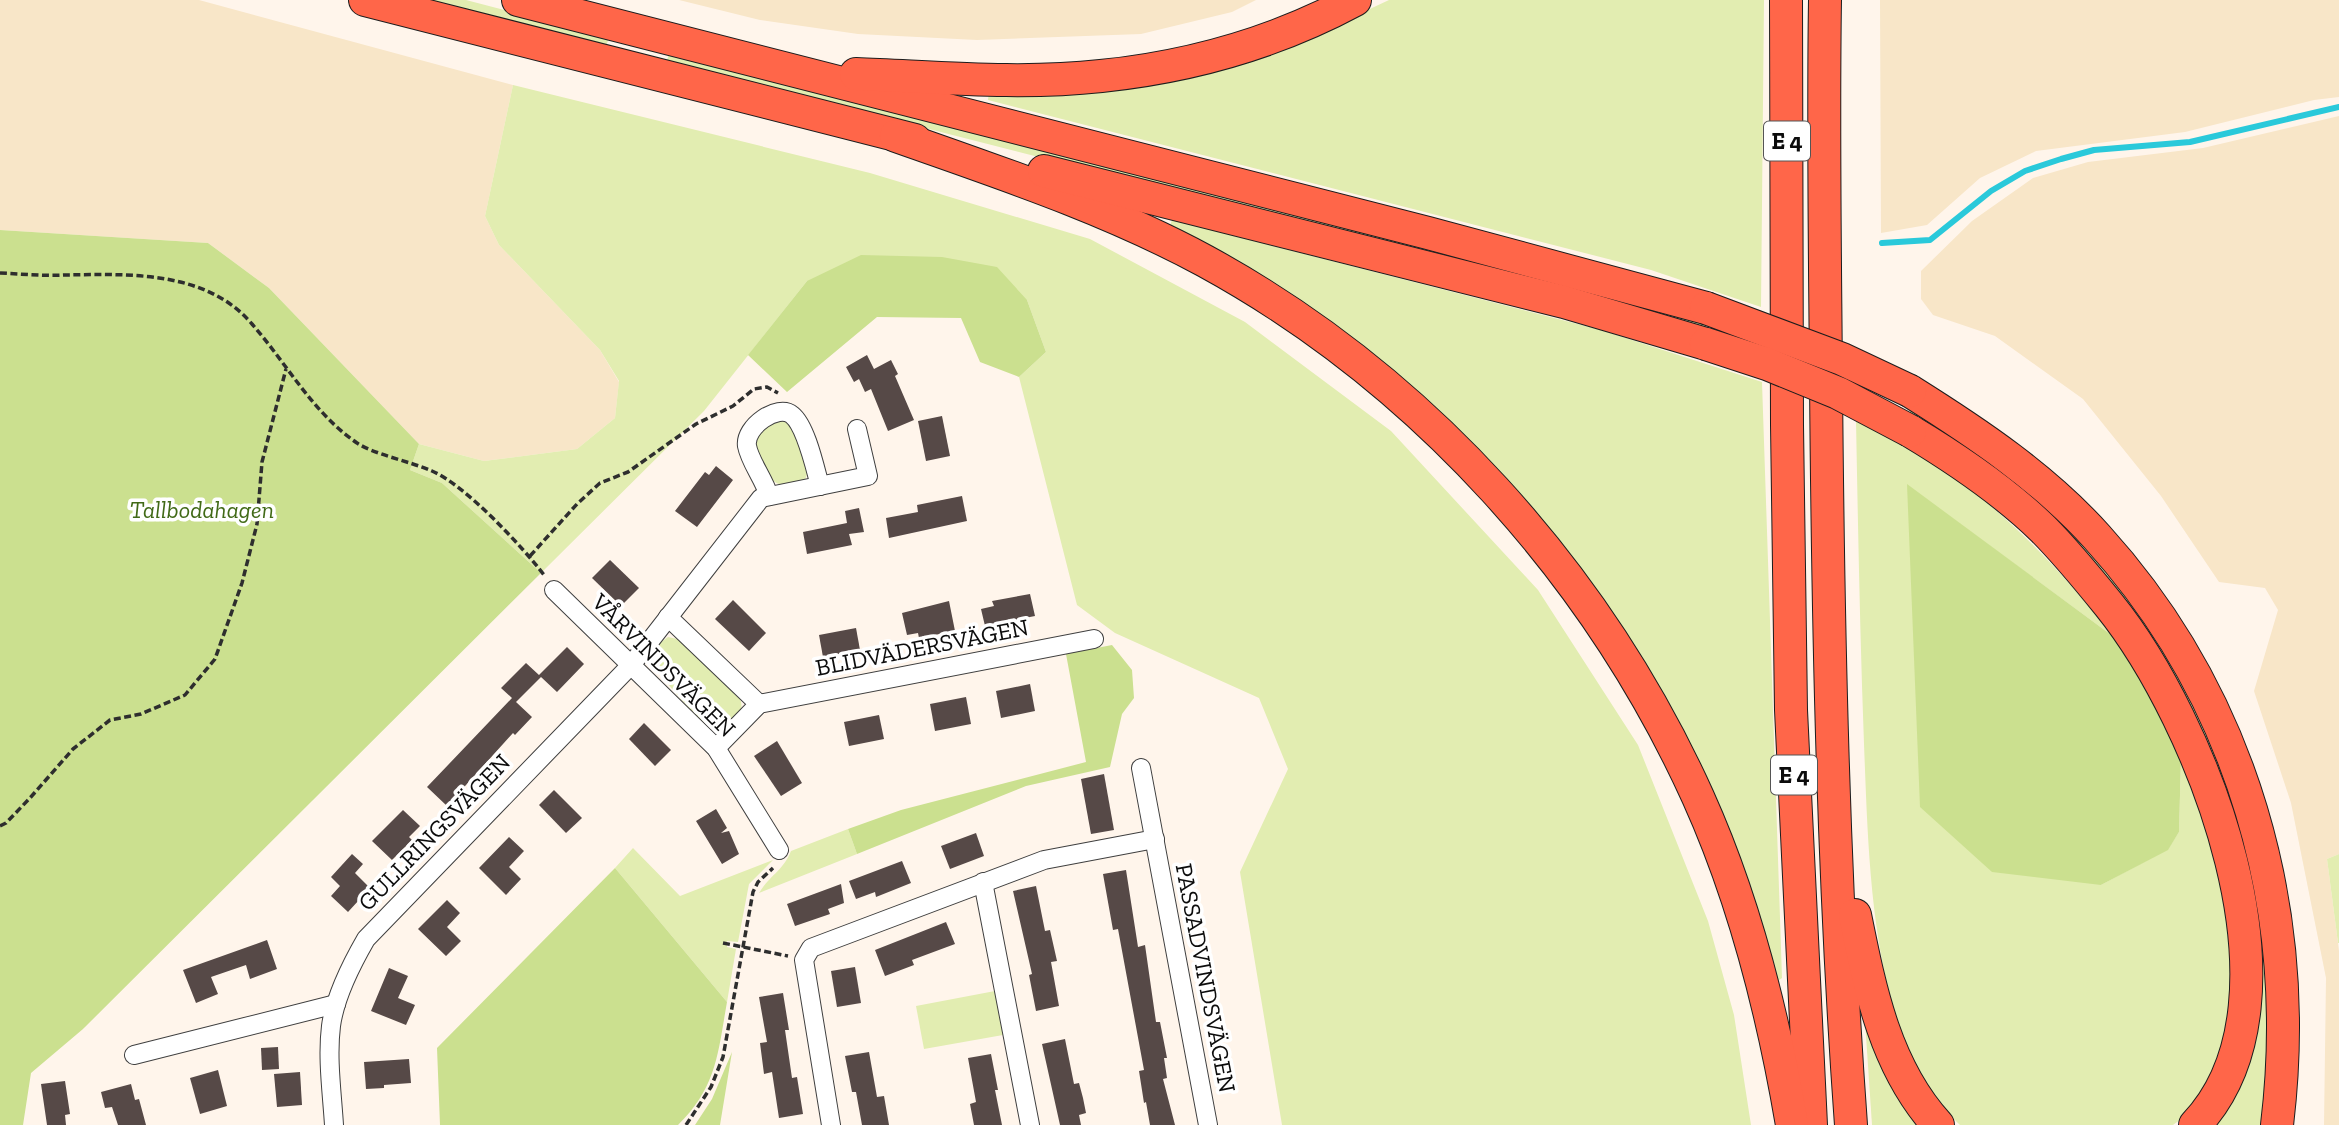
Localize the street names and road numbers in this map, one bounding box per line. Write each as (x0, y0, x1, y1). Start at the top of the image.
road number: E 4 (1764, 122, 1810, 160)
street label: VÅRVINDSVÄGEN (585, 586, 742, 743)
street label: BLIDVÄDERSVÄGEN (813, 612, 1031, 682)
street label: GULLRINGSVÄGEN (352, 748, 516, 916)
road number: E 4 (1771, 755, 1817, 794)
street label: PASSADVINDSVÄGEN (1170, 861, 1242, 1095)

